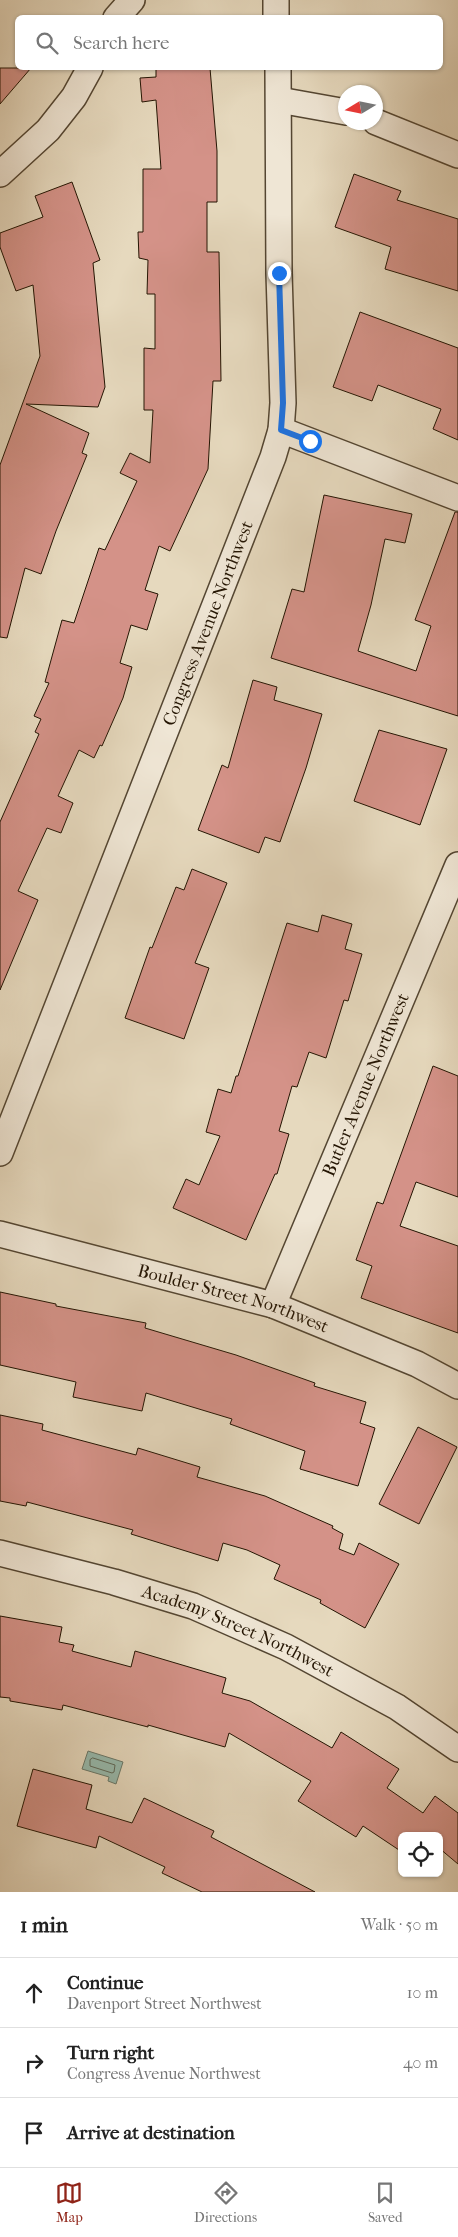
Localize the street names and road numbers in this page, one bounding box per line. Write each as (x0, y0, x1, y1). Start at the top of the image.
street label: Congress Avenue Northwest (158, 517, 258, 729)
street label: Butler Avenue Northwest (318, 989, 414, 1180)
street label: Boulder Street Northwest (135, 1260, 332, 1337)
street label: Academy Street Northwest (138, 1580, 338, 1682)

